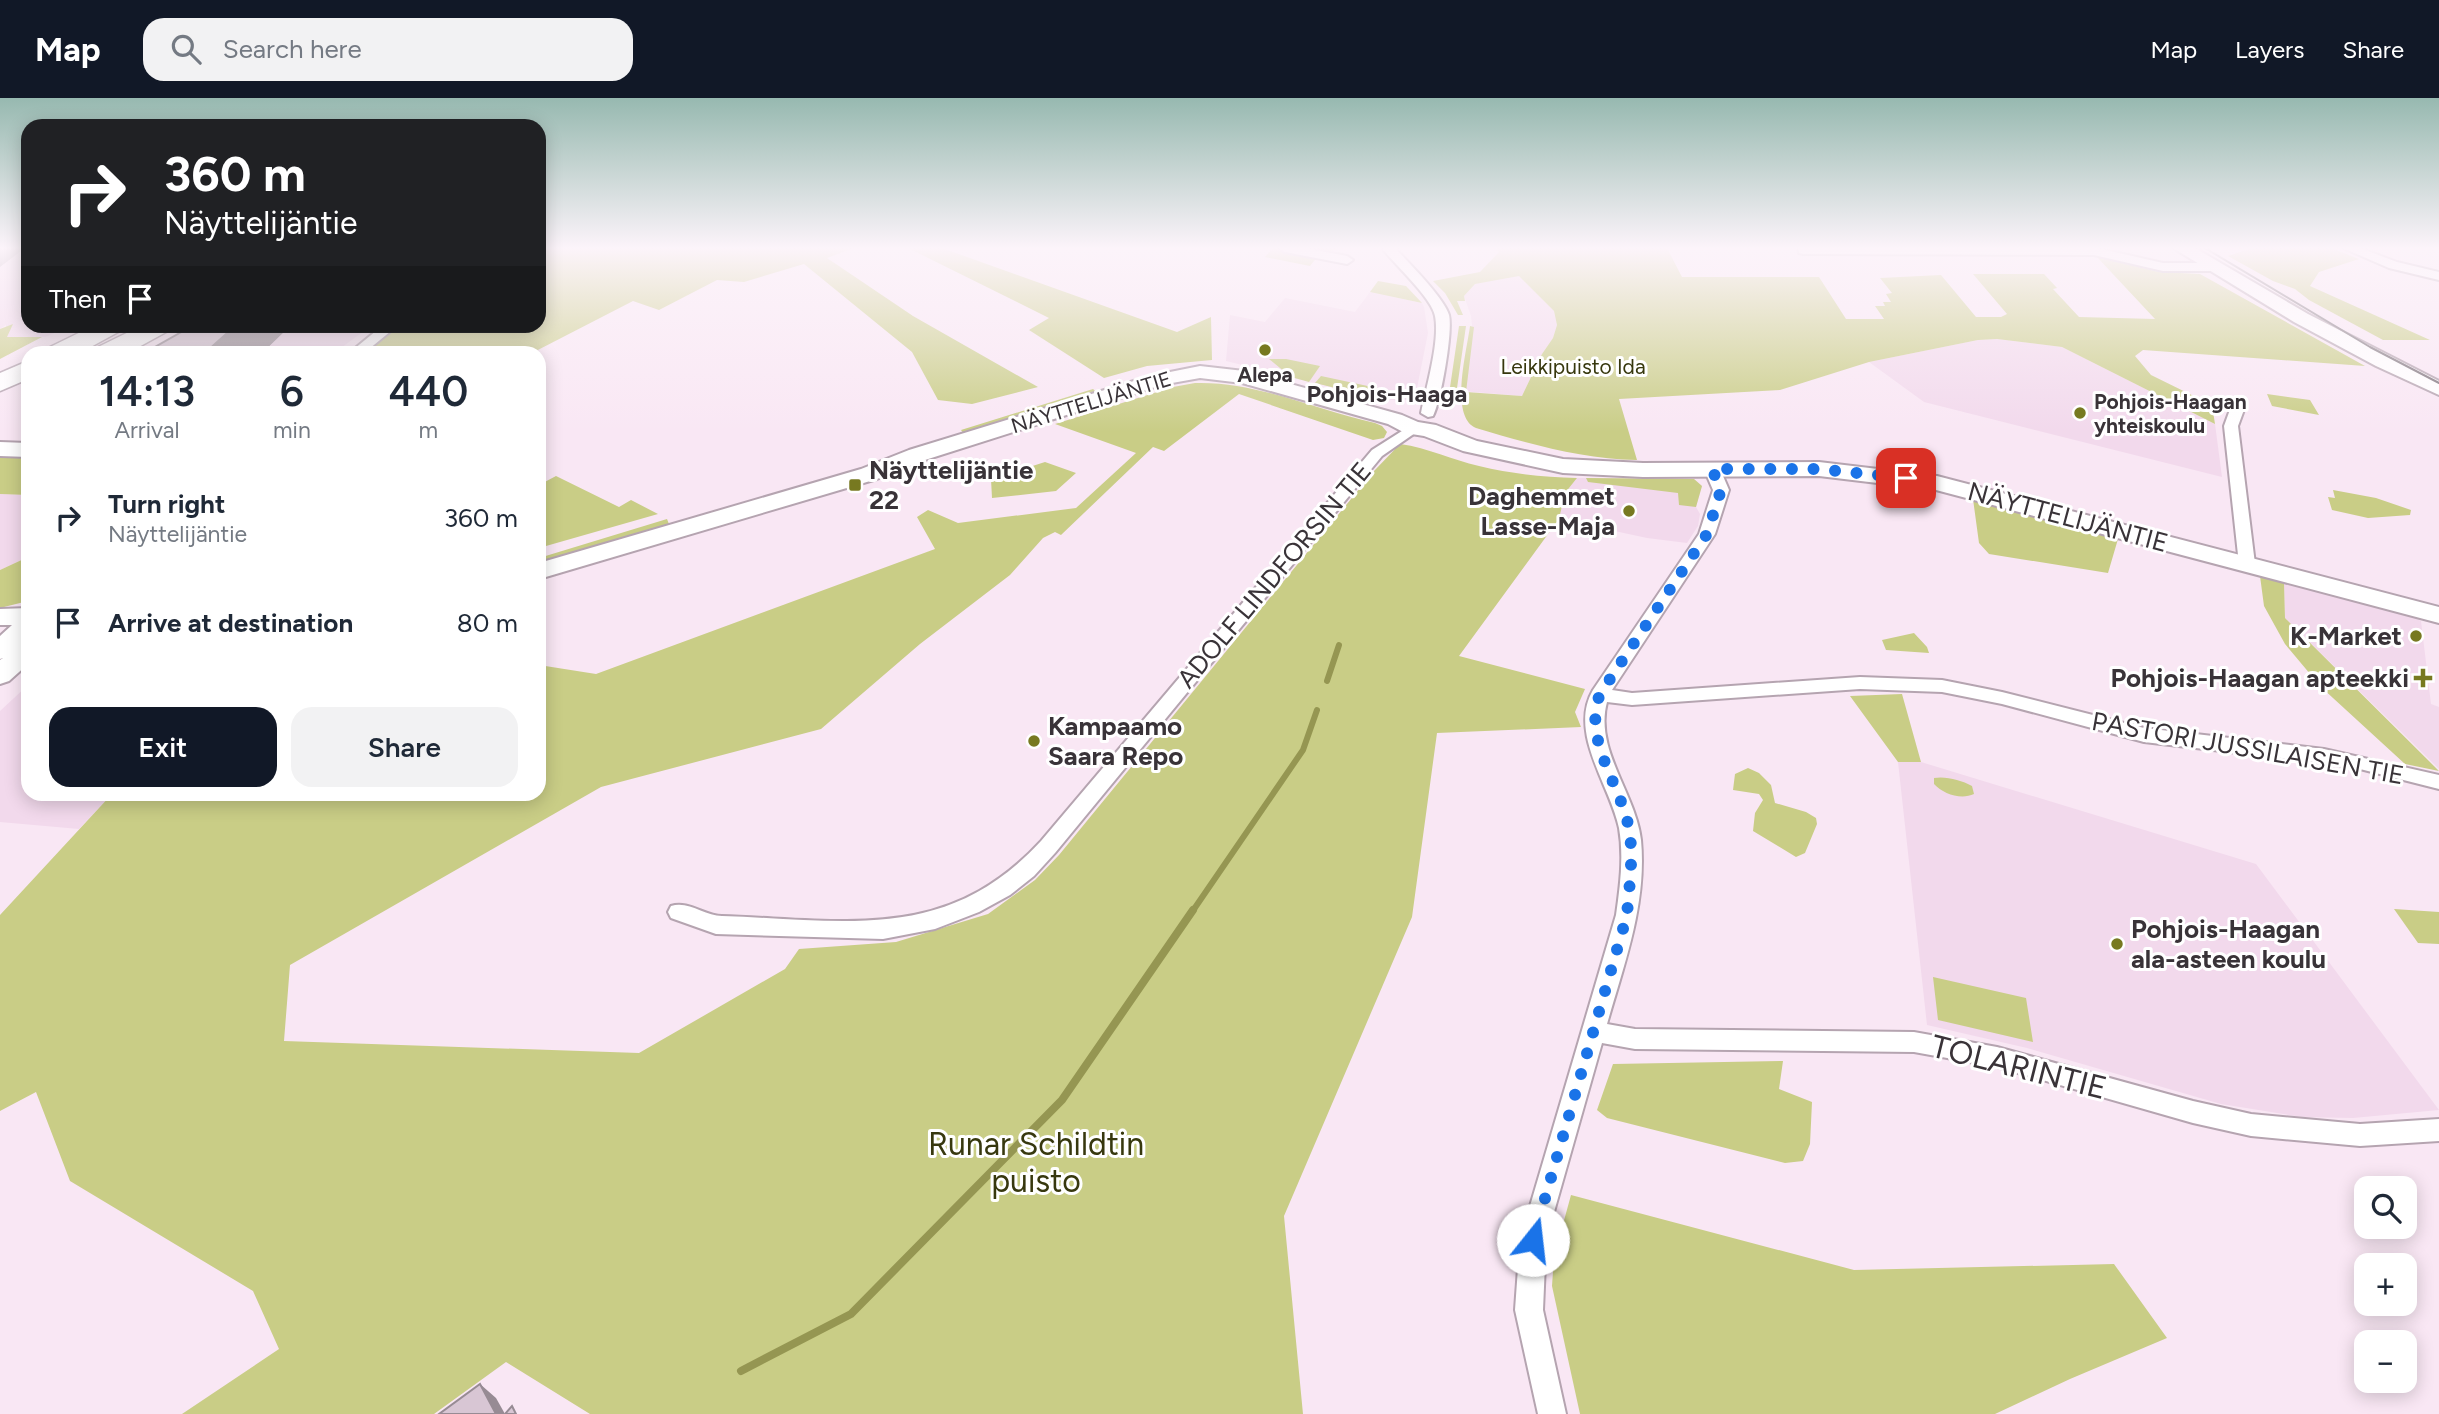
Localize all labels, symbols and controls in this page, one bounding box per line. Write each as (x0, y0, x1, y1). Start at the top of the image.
search box (143, 18, 633, 81)
text: Map (35, 30, 101, 69)
icon: search (167, 30, 205, 68)
text: Search here (223, 33, 362, 65)
text: Map (2150, 35, 2197, 64)
text: Layers (2235, 35, 2304, 64)
text: Share (2342, 35, 2404, 64)
text: 360 m (164, 144, 306, 203)
icon: right (49, 147, 140, 238)
text: Näyttelijäntie (164, 204, 357, 242)
icon: arrive (121, 280, 159, 318)
text: Then (49, 283, 107, 315)
marker: Alepa (1257, 342, 1273, 358)
park label: Leikkipuisto Ida (1500, 354, 1646, 379)
place label: Alepa (1237, 362, 1293, 387)
text: 14:13 (99, 366, 195, 417)
text: 6 (280, 366, 304, 417)
text: 440 (388, 366, 468, 417)
street label: NÄYTTELIJÄNTIE (1008, 366, 1174, 438)
district label: Pohjois-Haaga (1307, 379, 1467, 408)
place label: Pohjois-Haagan yhteiskoulu (2094, 389, 2247, 438)
marker: Pohjois-Haagan yhteiskoulu (2072, 405, 2088, 421)
text: Arrival (115, 416, 179, 444)
text: min (273, 416, 311, 444)
text: m (419, 416, 438, 444)
pin (1876, 448, 1936, 508)
place label: Näyttelijäntie 22 (869, 454, 1033, 516)
street label: ADOLF LINDFORSIN TIE (1170, 455, 1378, 695)
icon: arrive (1887, 459, 1925, 497)
street label: NÄYTTELIJÄNTIE (1964, 475, 2172, 559)
marker: Näyttelijäntie 22 (847, 477, 863, 493)
place label: Daghemmet Lasse-Maja (1468, 480, 1615, 542)
text: Turn right (108, 488, 225, 520)
icon: right (49, 499, 87, 537)
text: 360 m (444, 502, 518, 534)
marker: Daghemmet Lasse-Maja (1621, 503, 1637, 519)
text: Näyttelijäntie (108, 520, 247, 548)
icon: arrive (49, 604, 87, 642)
text: Arrive at destination (108, 607, 353, 639)
text: 80 m (457, 607, 518, 639)
place label: K-Market (2290, 620, 2402, 652)
marker: K-Market (2408, 628, 2424, 644)
place label: Pohjois-Haagan apteekki (2110, 662, 2409, 694)
marker: Pohjois-Haagan apteekki (2415, 670, 2431, 686)
street label: PASTORI JUSSILAISEN TIE (2089, 705, 2407, 791)
button: Exit (49, 707, 277, 787)
button: Share (291, 707, 518, 787)
place label: Kampaamo Saara Repo (1048, 710, 1183, 772)
marker: Kampaamo Saara Repo (1026, 733, 1042, 749)
place label: Pohjois-Haagan ala-asteen koulu (2131, 913, 2326, 975)
marker: Pohjois-Haagan ala-asteen koulu (2109, 936, 2125, 952)
street label: TOLARINTIE (1927, 1027, 2111, 1107)
park label: Runar Schildtin puisto (928, 1125, 1144, 1200)
map controls (2354, 1176, 2417, 1393)
button: search (2354, 1176, 2417, 1239)
position arrow (1496, 1203, 1570, 1277)
button: + (2354, 1253, 2417, 1316)
button: − (2354, 1330, 2417, 1393)

